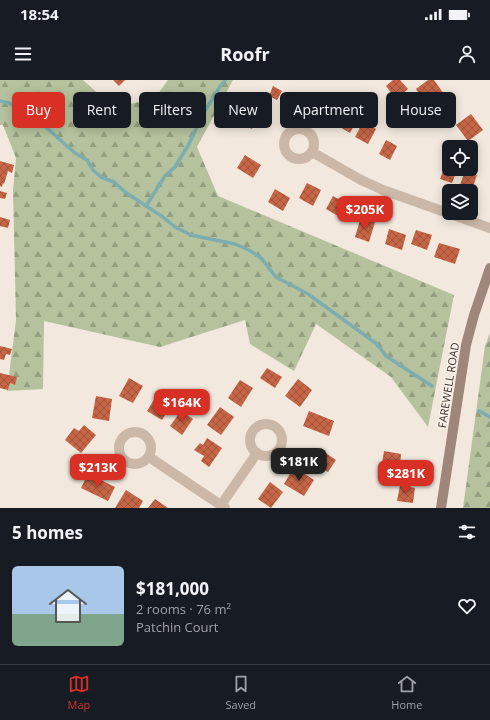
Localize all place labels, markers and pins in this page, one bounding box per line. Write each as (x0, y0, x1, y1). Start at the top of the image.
pin: $205K (337, 196, 393, 230)
pin: $164K (154, 389, 210, 423)
pin: $181K (271, 448, 327, 482)
pin: $213K (70, 454, 126, 488)
pin: $281K (378, 460, 434, 494)

